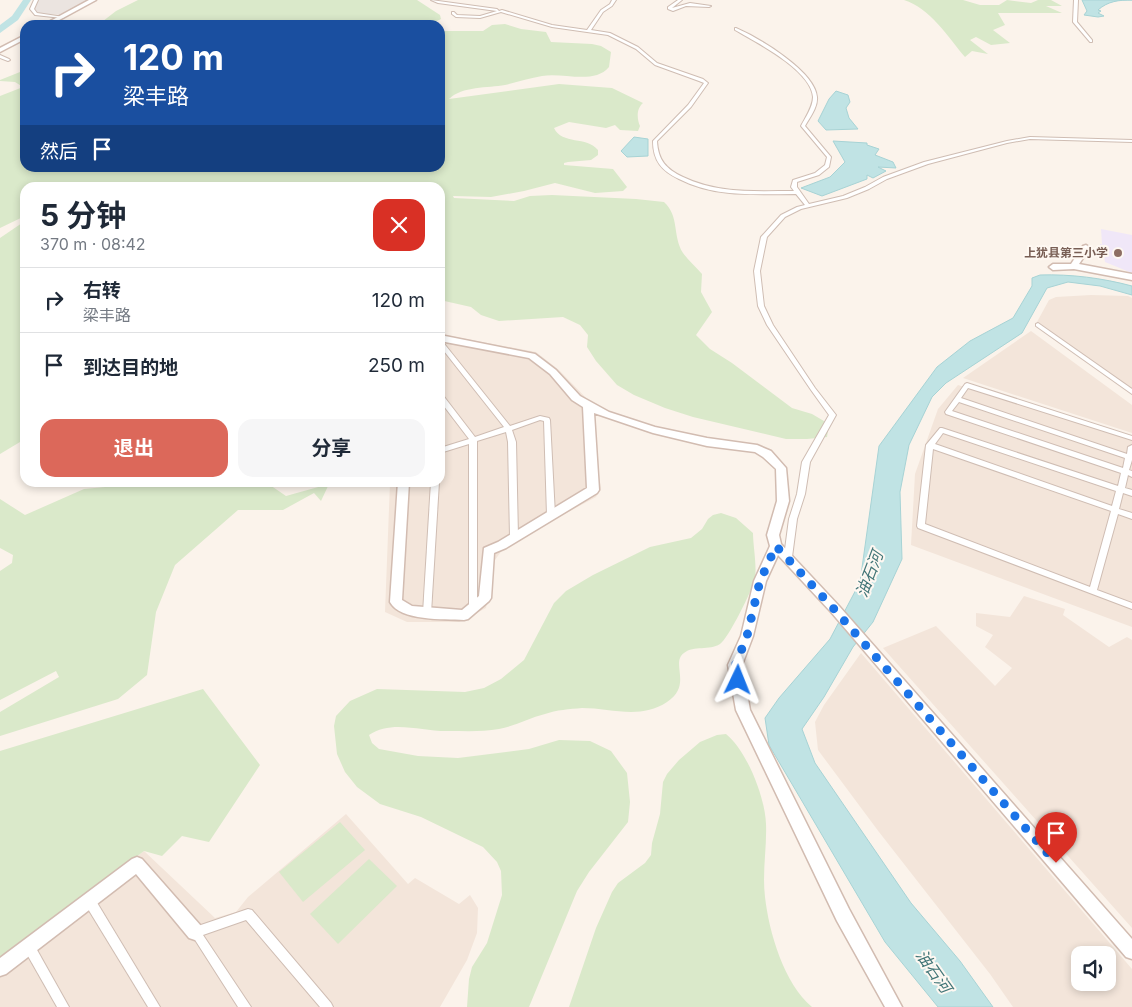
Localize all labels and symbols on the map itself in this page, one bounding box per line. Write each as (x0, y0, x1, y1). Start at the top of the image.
place label: 上犹县第三小学 (1024, 245, 1108, 260)
marker: 上犹县第三小学 (1112, 247, 1124, 259)
water label: 油石河 (851, 545, 888, 600)
position arrow (711, 653, 763, 705)
pin (1035, 812, 1077, 863)
water label: 油石河 (912, 946, 958, 999)

